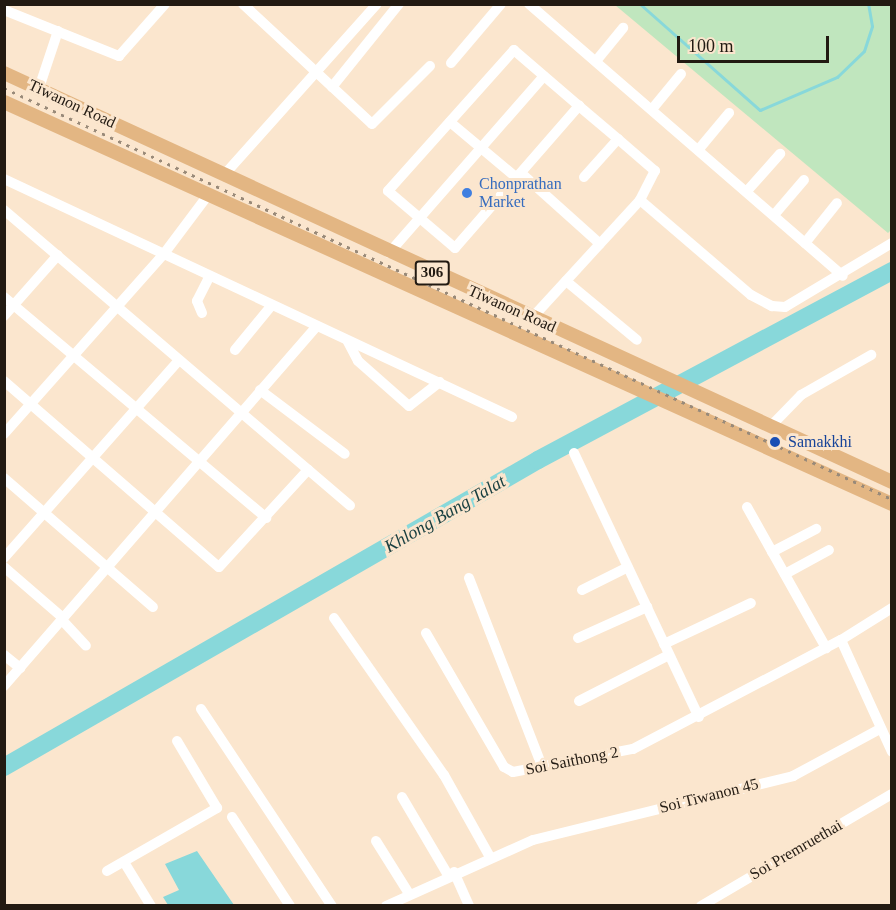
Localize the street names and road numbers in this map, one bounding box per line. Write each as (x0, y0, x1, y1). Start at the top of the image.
street label: Tiwanon Road (20, 73, 124, 135)
road number: 306 (412, 261, 452, 285)
street label: Tiwanon Road (459, 279, 565, 339)
street label: Soi Saithong 2 (518, 741, 626, 781)
street label: Soi Tiwanon 45 (652, 773, 766, 819)
street label: Soi Premruethai (739, 811, 853, 889)

